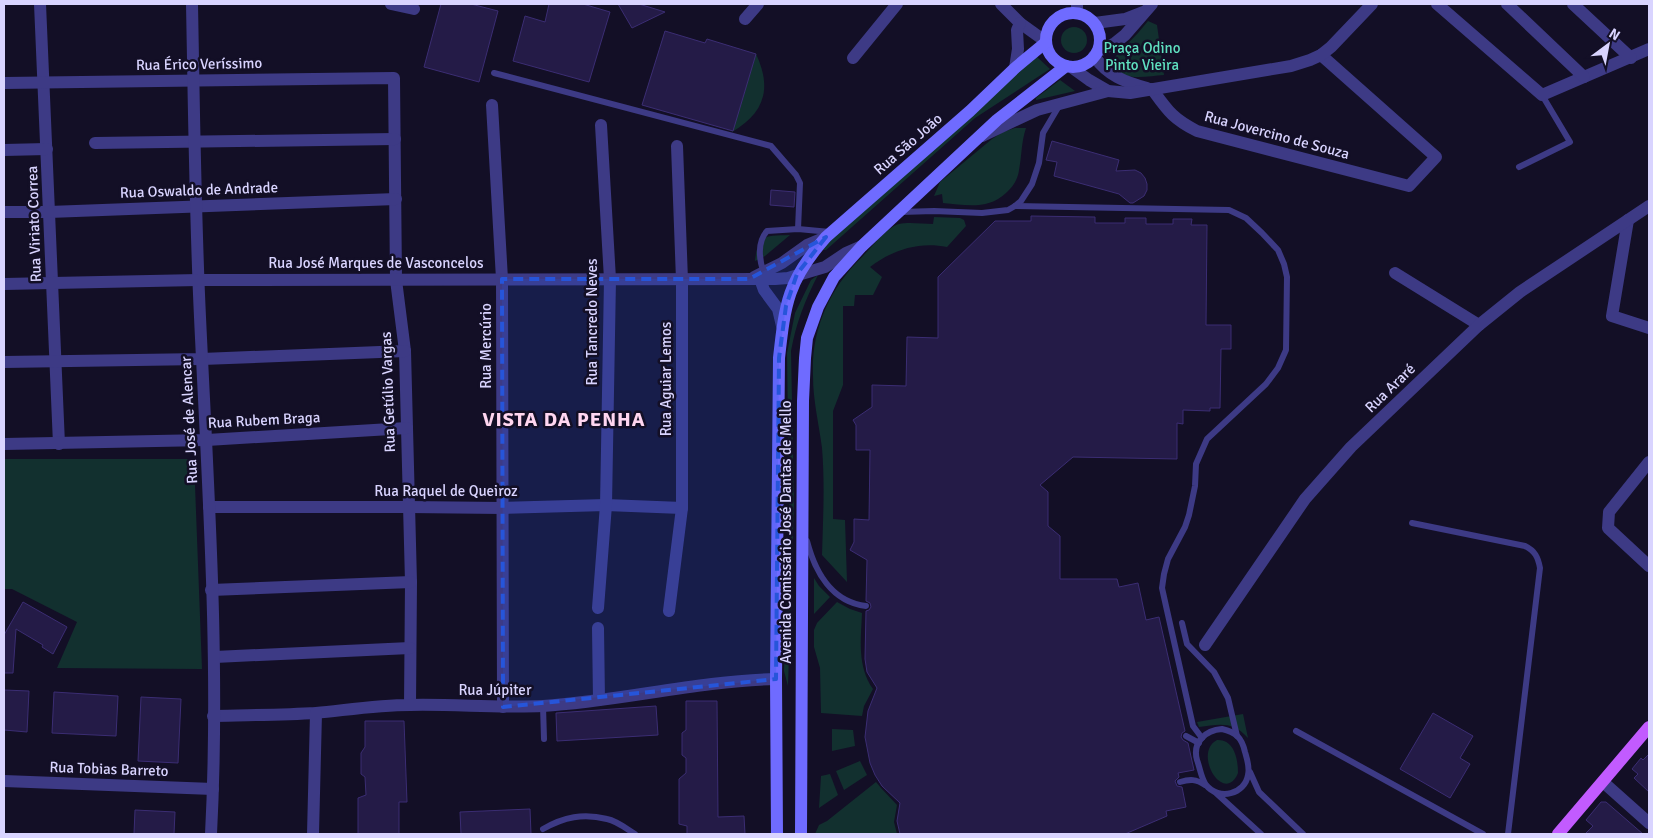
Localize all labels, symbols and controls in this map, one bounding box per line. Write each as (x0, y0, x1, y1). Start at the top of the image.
north arrow (1583, 20, 1633, 70)
text: N (1606, 25, 1623, 44)
park label: Praça Odino Pinto Vieira (1103, 39, 1181, 74)
street label: Rua Érico Veríssimo (136, 53, 263, 74)
street label: Rua Jovercino de Souza (1202, 107, 1352, 163)
street label: Rua São João (870, 109, 946, 179)
street label: Rua Viriato Correa (23, 165, 45, 283)
street label: Rua Oswaldo de Andrade (120, 178, 278, 202)
street label: Rua José Marques de Vasconcelos (268, 254, 484, 272)
street label: Rua Tancredo Neves (583, 258, 601, 385)
street label: Rua Mercúrio (477, 303, 495, 389)
street label: Rua Aguiar Lemos (657, 321, 675, 436)
street label: Rua Getúlio Vargas (377, 331, 399, 453)
street label: Rua José de Alencar (177, 355, 201, 484)
street label: Rua Araré (1361, 360, 1419, 416)
street label: Avenida Comissário José Dantas de Mello (777, 400, 795, 664)
district label: VISTA DA PENHA (482, 407, 646, 432)
street label: Rua Rubem Braga (207, 408, 321, 432)
street label: Rua Raquel de Queiroz (374, 482, 518, 500)
street label: Rua Júpiter (459, 681, 532, 699)
street label: Rua Tobias Barreto (49, 758, 169, 780)

